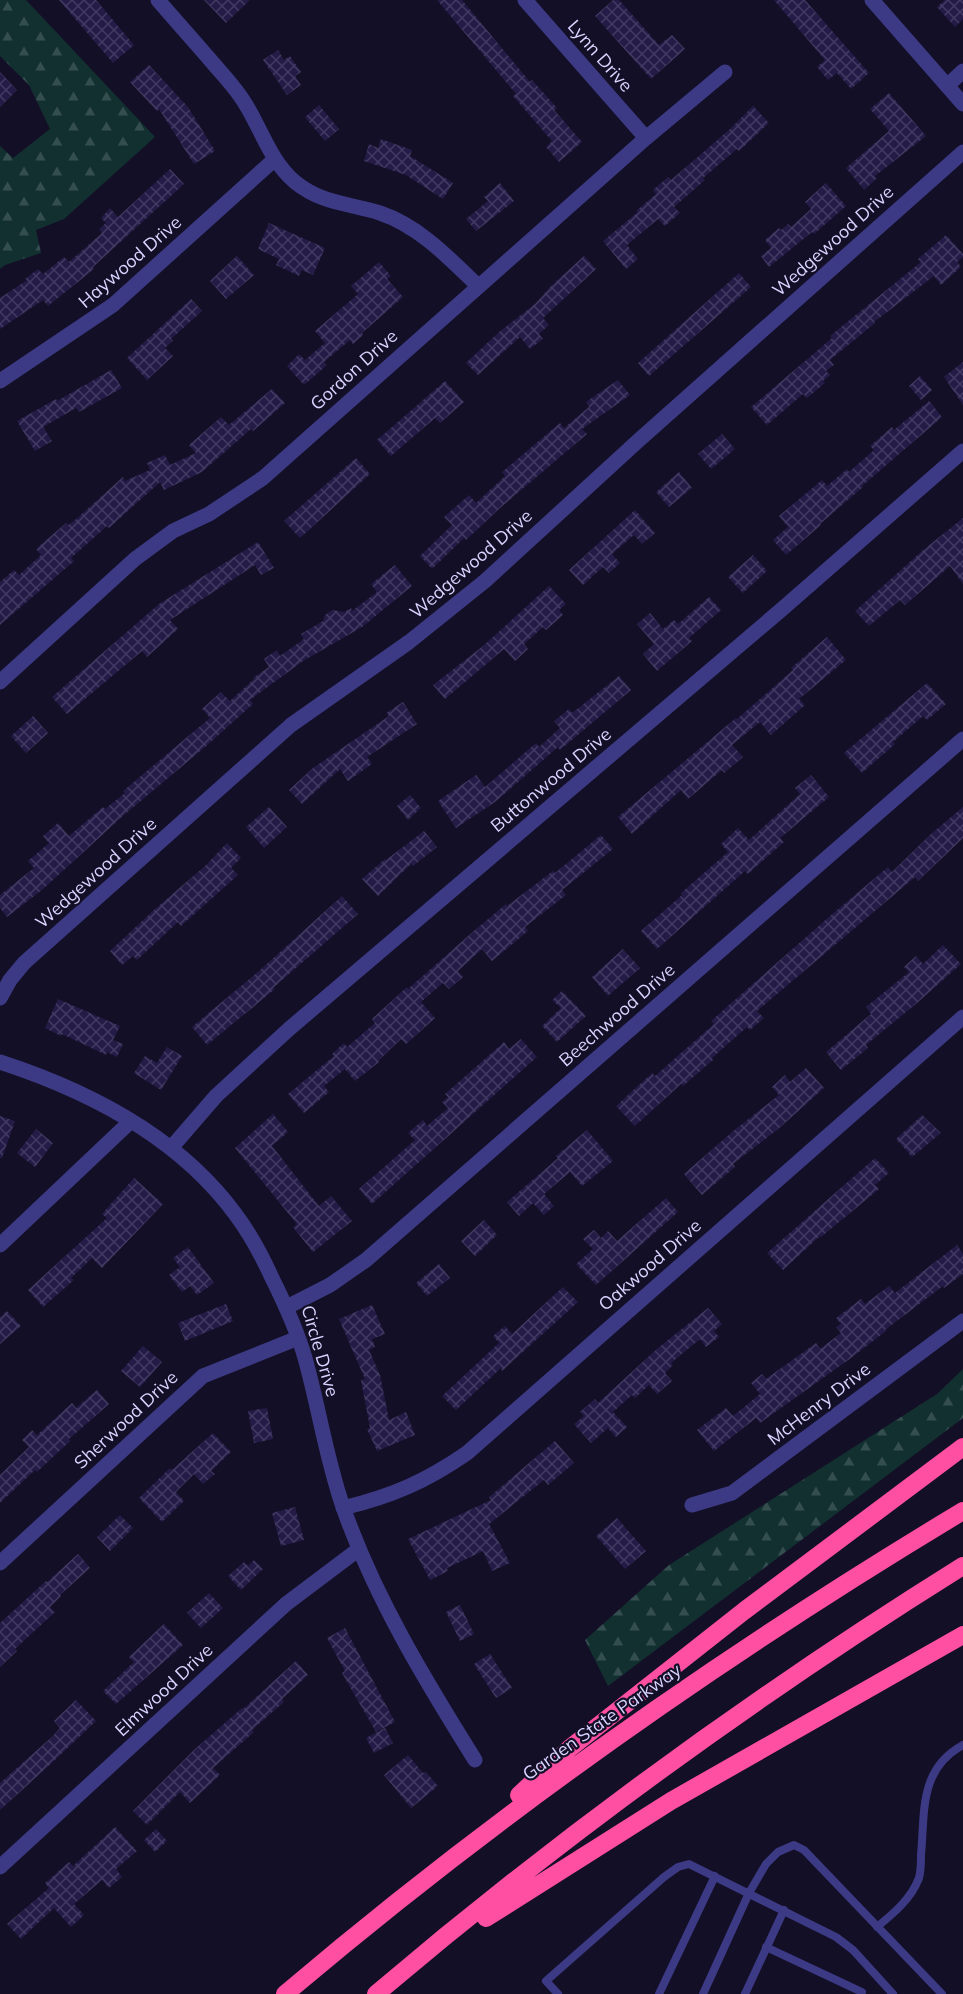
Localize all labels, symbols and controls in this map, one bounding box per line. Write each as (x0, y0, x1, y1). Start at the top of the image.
street label: Lynn Drive (563, 15, 638, 96)
street label: Wedgewood Drive (767, 180, 898, 301)
street label: Haywood Drive (73, 211, 186, 313)
street label: Gordon Drive (305, 324, 402, 415)
street label: Wedgewood Drive (405, 504, 537, 623)
street label: Buttonwood Drive (486, 722, 616, 837)
street label: Wedgewood Drive (30, 812, 161, 933)
street label: Beechwood Drive (554, 958, 679, 1071)
street label: Oakwood Drive (594, 1214, 706, 1316)
street label: Circle Drive (296, 1302, 345, 1399)
street label: McHenry Drive (763, 1357, 875, 1450)
street label: Sherwood Drive (69, 1366, 182, 1474)
street label: Elmwood Drive (110, 1638, 217, 1741)
street label: Garden State Parkway (518, 1658, 686, 1785)

